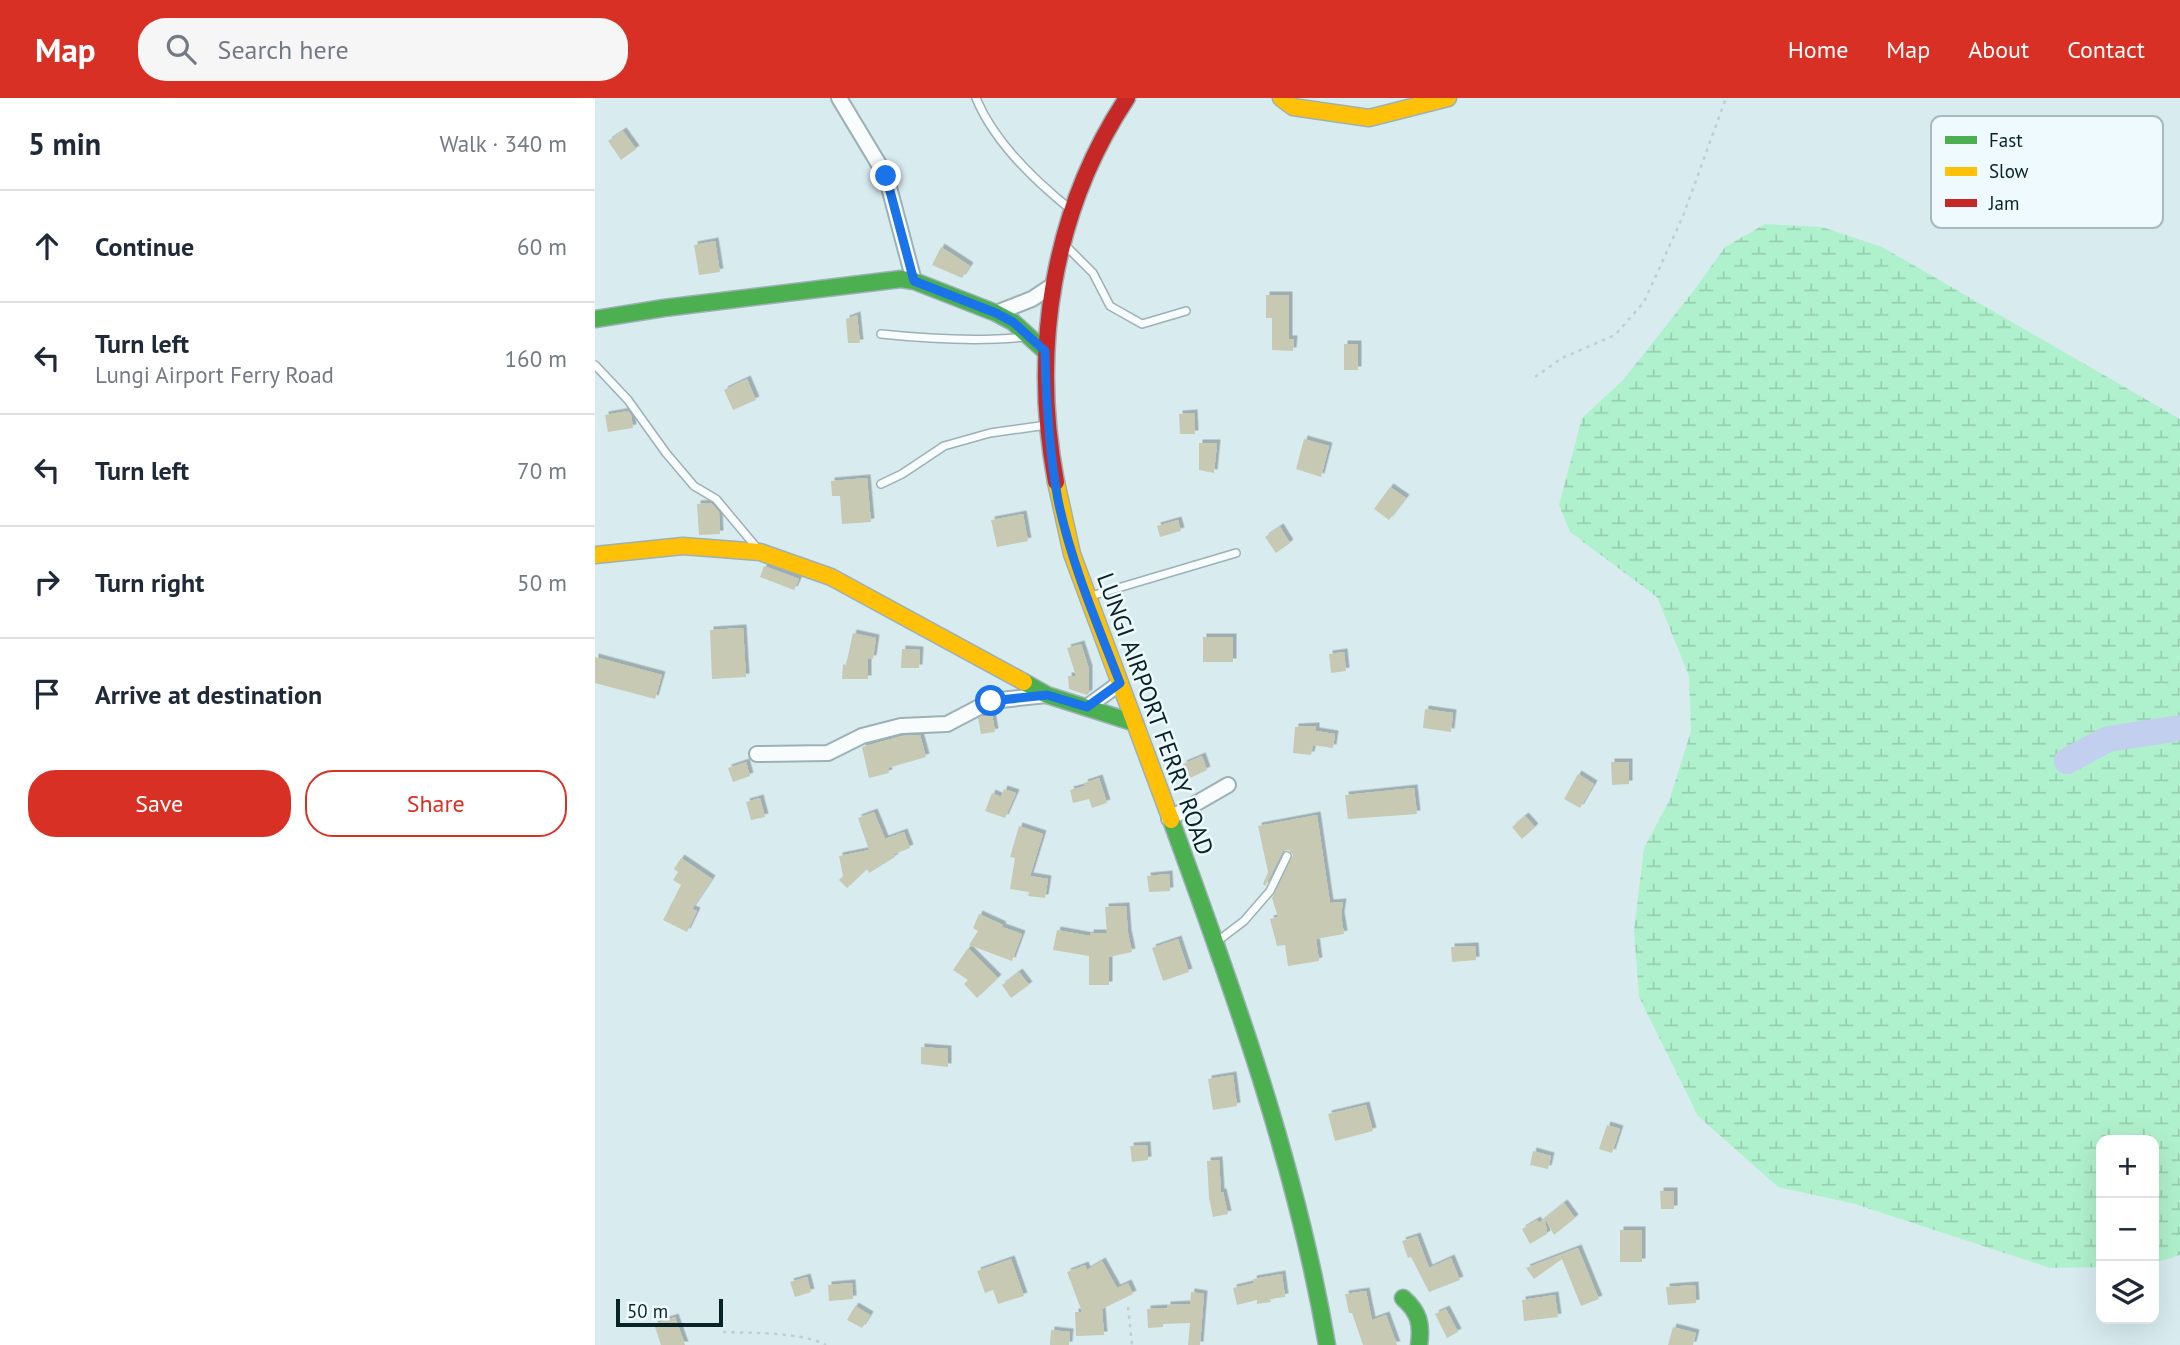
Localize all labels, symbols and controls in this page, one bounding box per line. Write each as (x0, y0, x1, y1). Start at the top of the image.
search box (138, 18, 628, 81)
text: Map (35, 28, 96, 71)
icon: search (162, 30, 200, 68)
text: Search here (218, 33, 349, 66)
text: Home (1788, 34, 1848, 65)
text: Map (1886, 34, 1930, 65)
text: About (1968, 34, 2029, 65)
text: Contact (2067, 34, 2145, 65)
legend (1931, 116, 2163, 228)
text: 5 min (28, 124, 101, 163)
text: Fast (1989, 128, 2023, 152)
text: Walk · 340 m (440, 129, 567, 158)
text: Slow (1989, 159, 2029, 183)
route end (870, 160, 901, 191)
text: Jam (1988, 191, 2019, 215)
icon: ahead (28, 227, 66, 265)
text: Continue (95, 230, 194, 263)
text: 60 m (517, 232, 567, 261)
text: Turn left (95, 327, 189, 360)
icon: left (28, 339, 66, 377)
text: 160 m (505, 344, 567, 373)
text: Lungi Airport Ferry Road (95, 360, 334, 389)
icon: left (28, 451, 66, 489)
text: Turn left (95, 454, 189, 487)
text: 70 m (517, 456, 567, 485)
icon: right (28, 563, 66, 601)
text: Turn right (95, 566, 204, 599)
text: 50 m (517, 568, 567, 597)
street label: LUNGI AIRPORT FERRY ROAD (1090, 568, 1221, 859)
icon: arrive (28, 675, 66, 713)
text: Arrive at destination (95, 678, 322, 711)
route start (975, 685, 1006, 716)
button: Save (28, 770, 291, 837)
button: Share (305, 770, 567, 837)
map controls (2096, 1135, 2159, 1324)
button: + (2096, 1135, 2159, 1198)
button: − (2096, 1198, 2159, 1261)
button: layers (2096, 1261, 2159, 1324)
scale bar (616, 1296, 723, 1328)
text: 50 m (627, 1299, 668, 1323)

